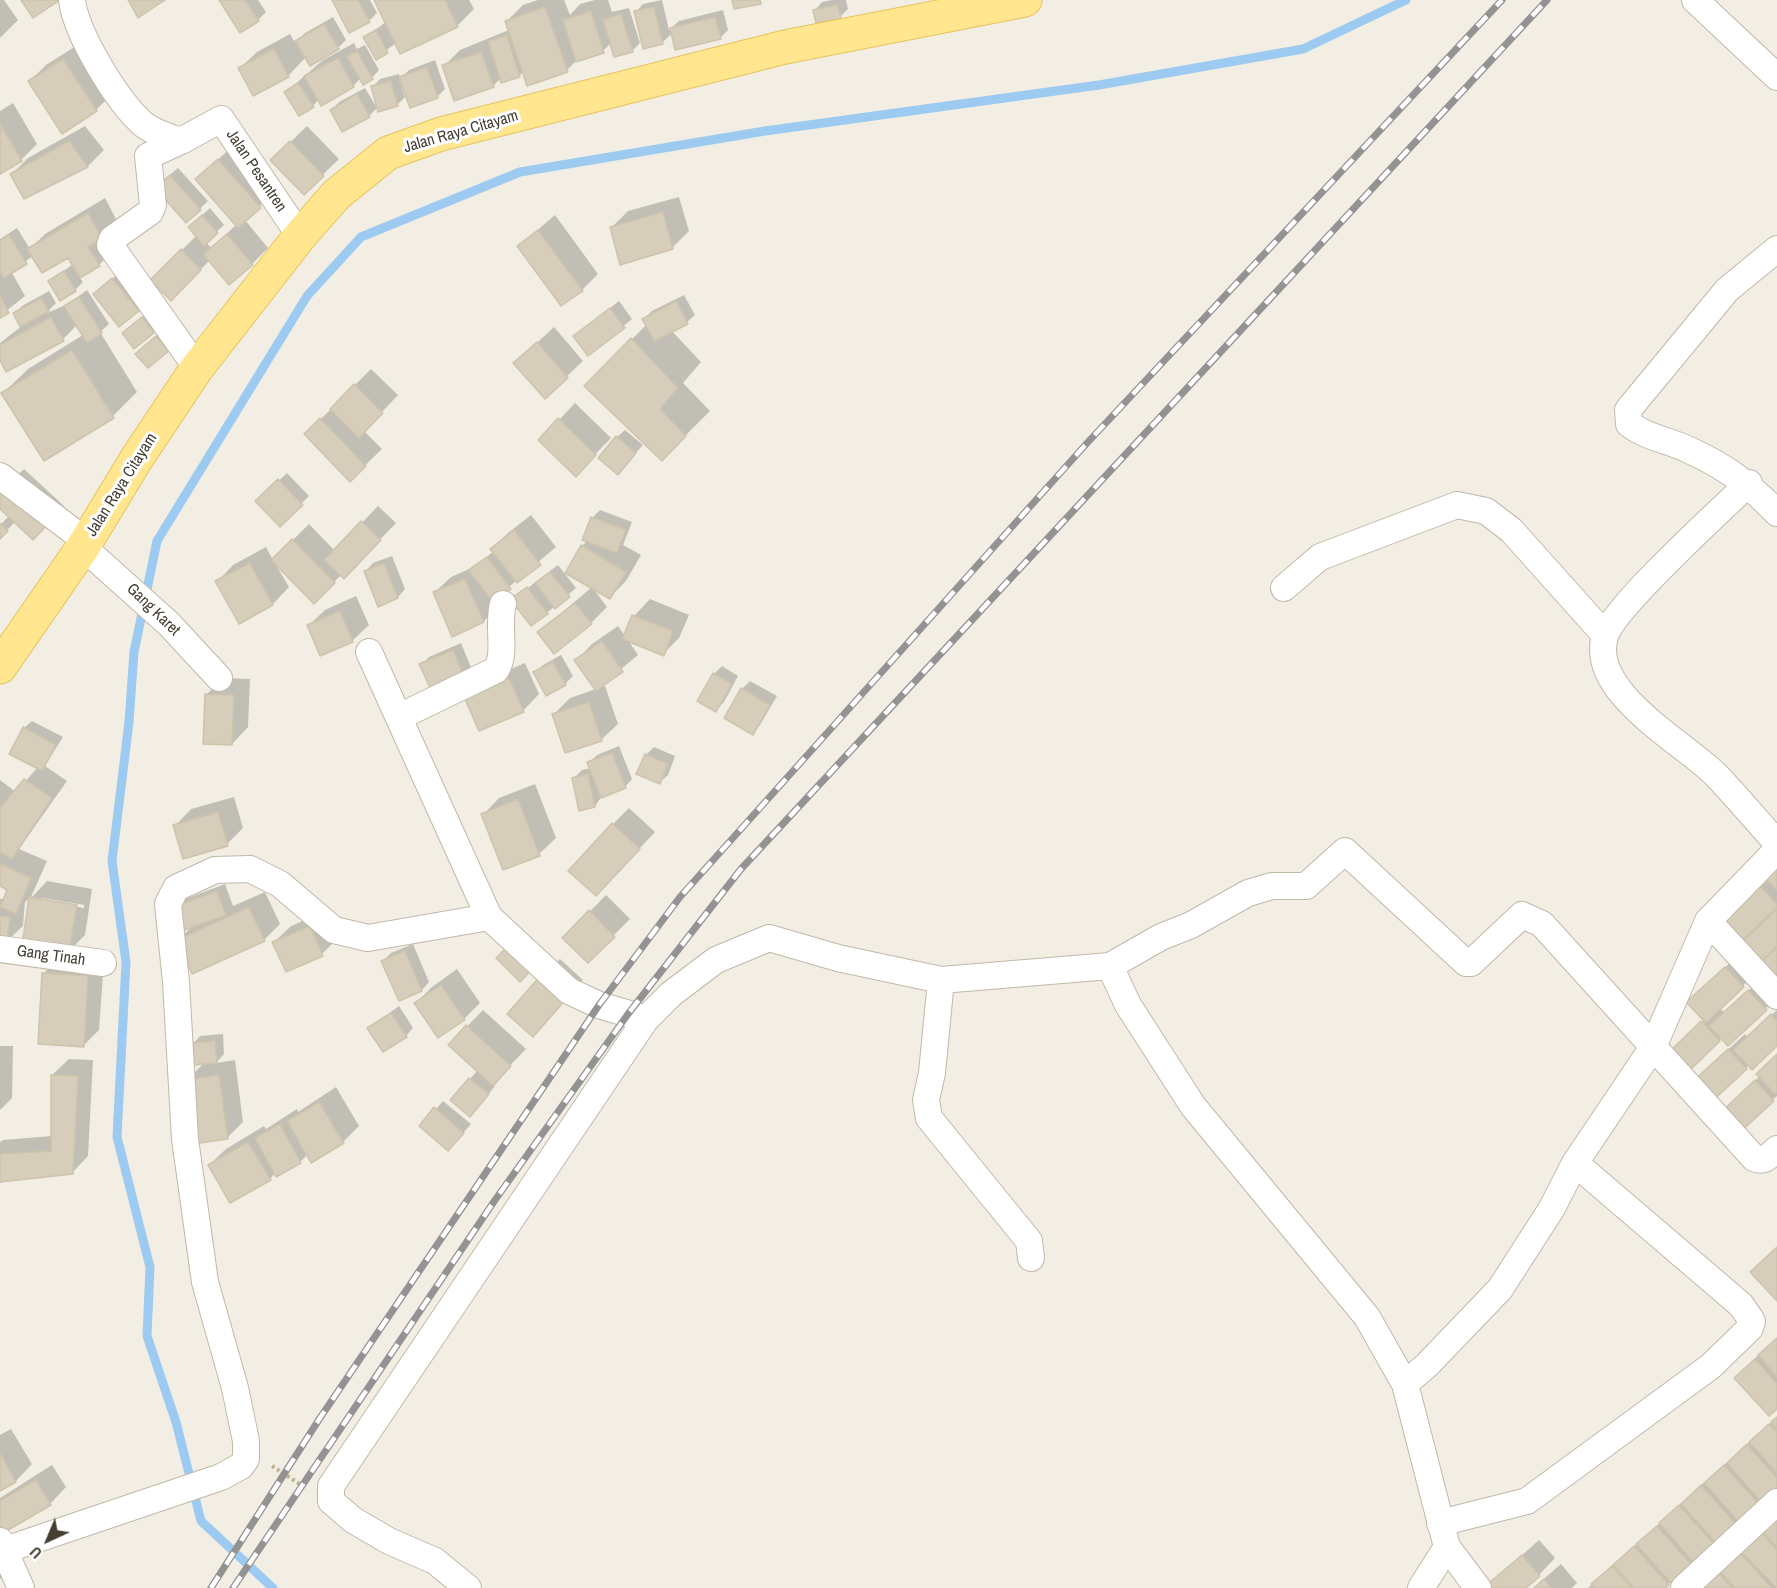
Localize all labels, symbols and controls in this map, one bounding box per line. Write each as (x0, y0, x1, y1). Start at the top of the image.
street label: Jalan Raya Citayam (402, 106, 520, 158)
street label: Jalan Pesantren (222, 126, 290, 216)
street label: Jalan Raya Citayam (83, 430, 161, 540)
street label: Gang Karet (122, 580, 184, 640)
street label: Gang Tinah (15, 942, 87, 970)
north arrow (18, 1510, 78, 1570)
text: U (24, 1542, 47, 1564)

